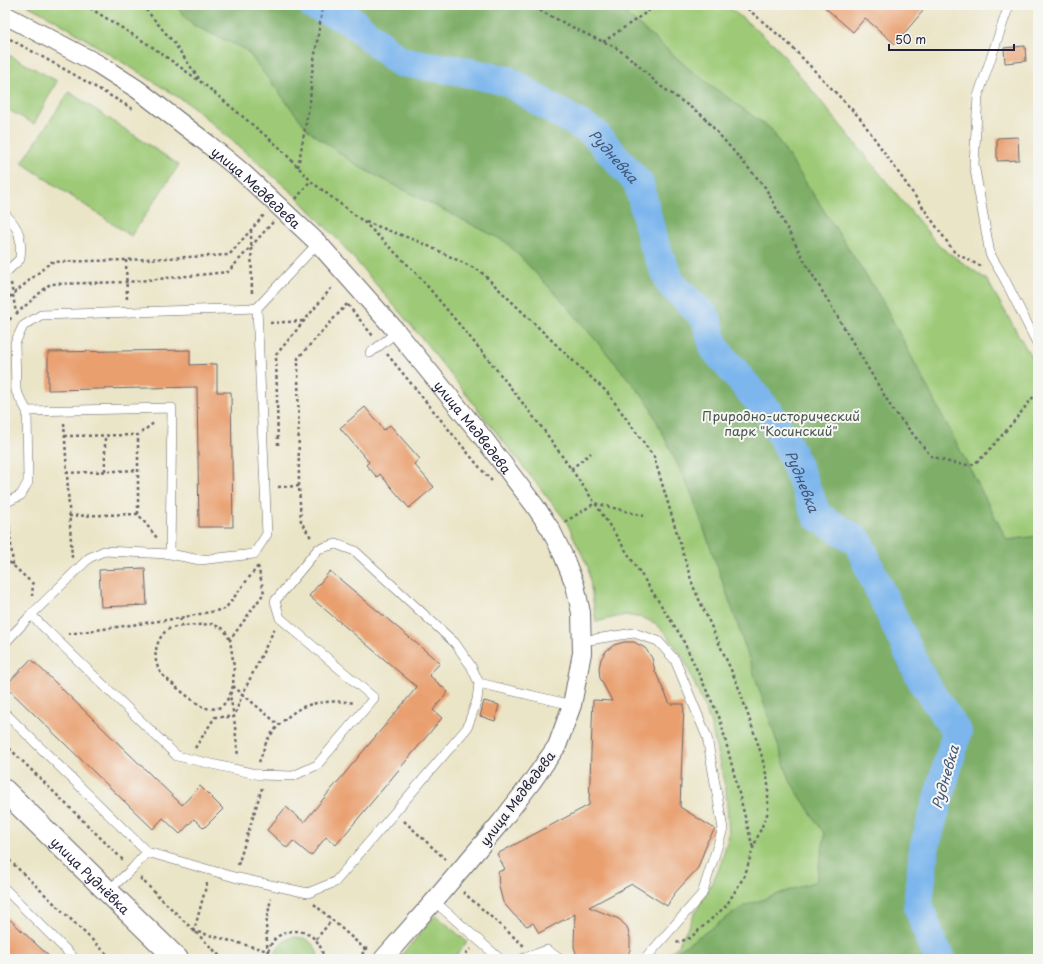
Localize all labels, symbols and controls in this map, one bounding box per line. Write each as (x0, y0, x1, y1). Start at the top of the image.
scale bar (889, 26, 1014, 52)
text: 50 m (895, 30, 926, 48)
water label: Рудневка (585, 124, 644, 188)
street label: улица Медведева (208, 141, 306, 233)
street label: улица Медведева (430, 376, 517, 478)
park label: Природно-исторический парк "Косинский" (702, 406, 860, 440)
water label: Рудневка (781, 447, 825, 516)
water label: Рудневка (926, 742, 964, 811)
street label: улица Медведева (475, 746, 560, 849)
street label: улица Руднёвка (47, 832, 135, 918)

